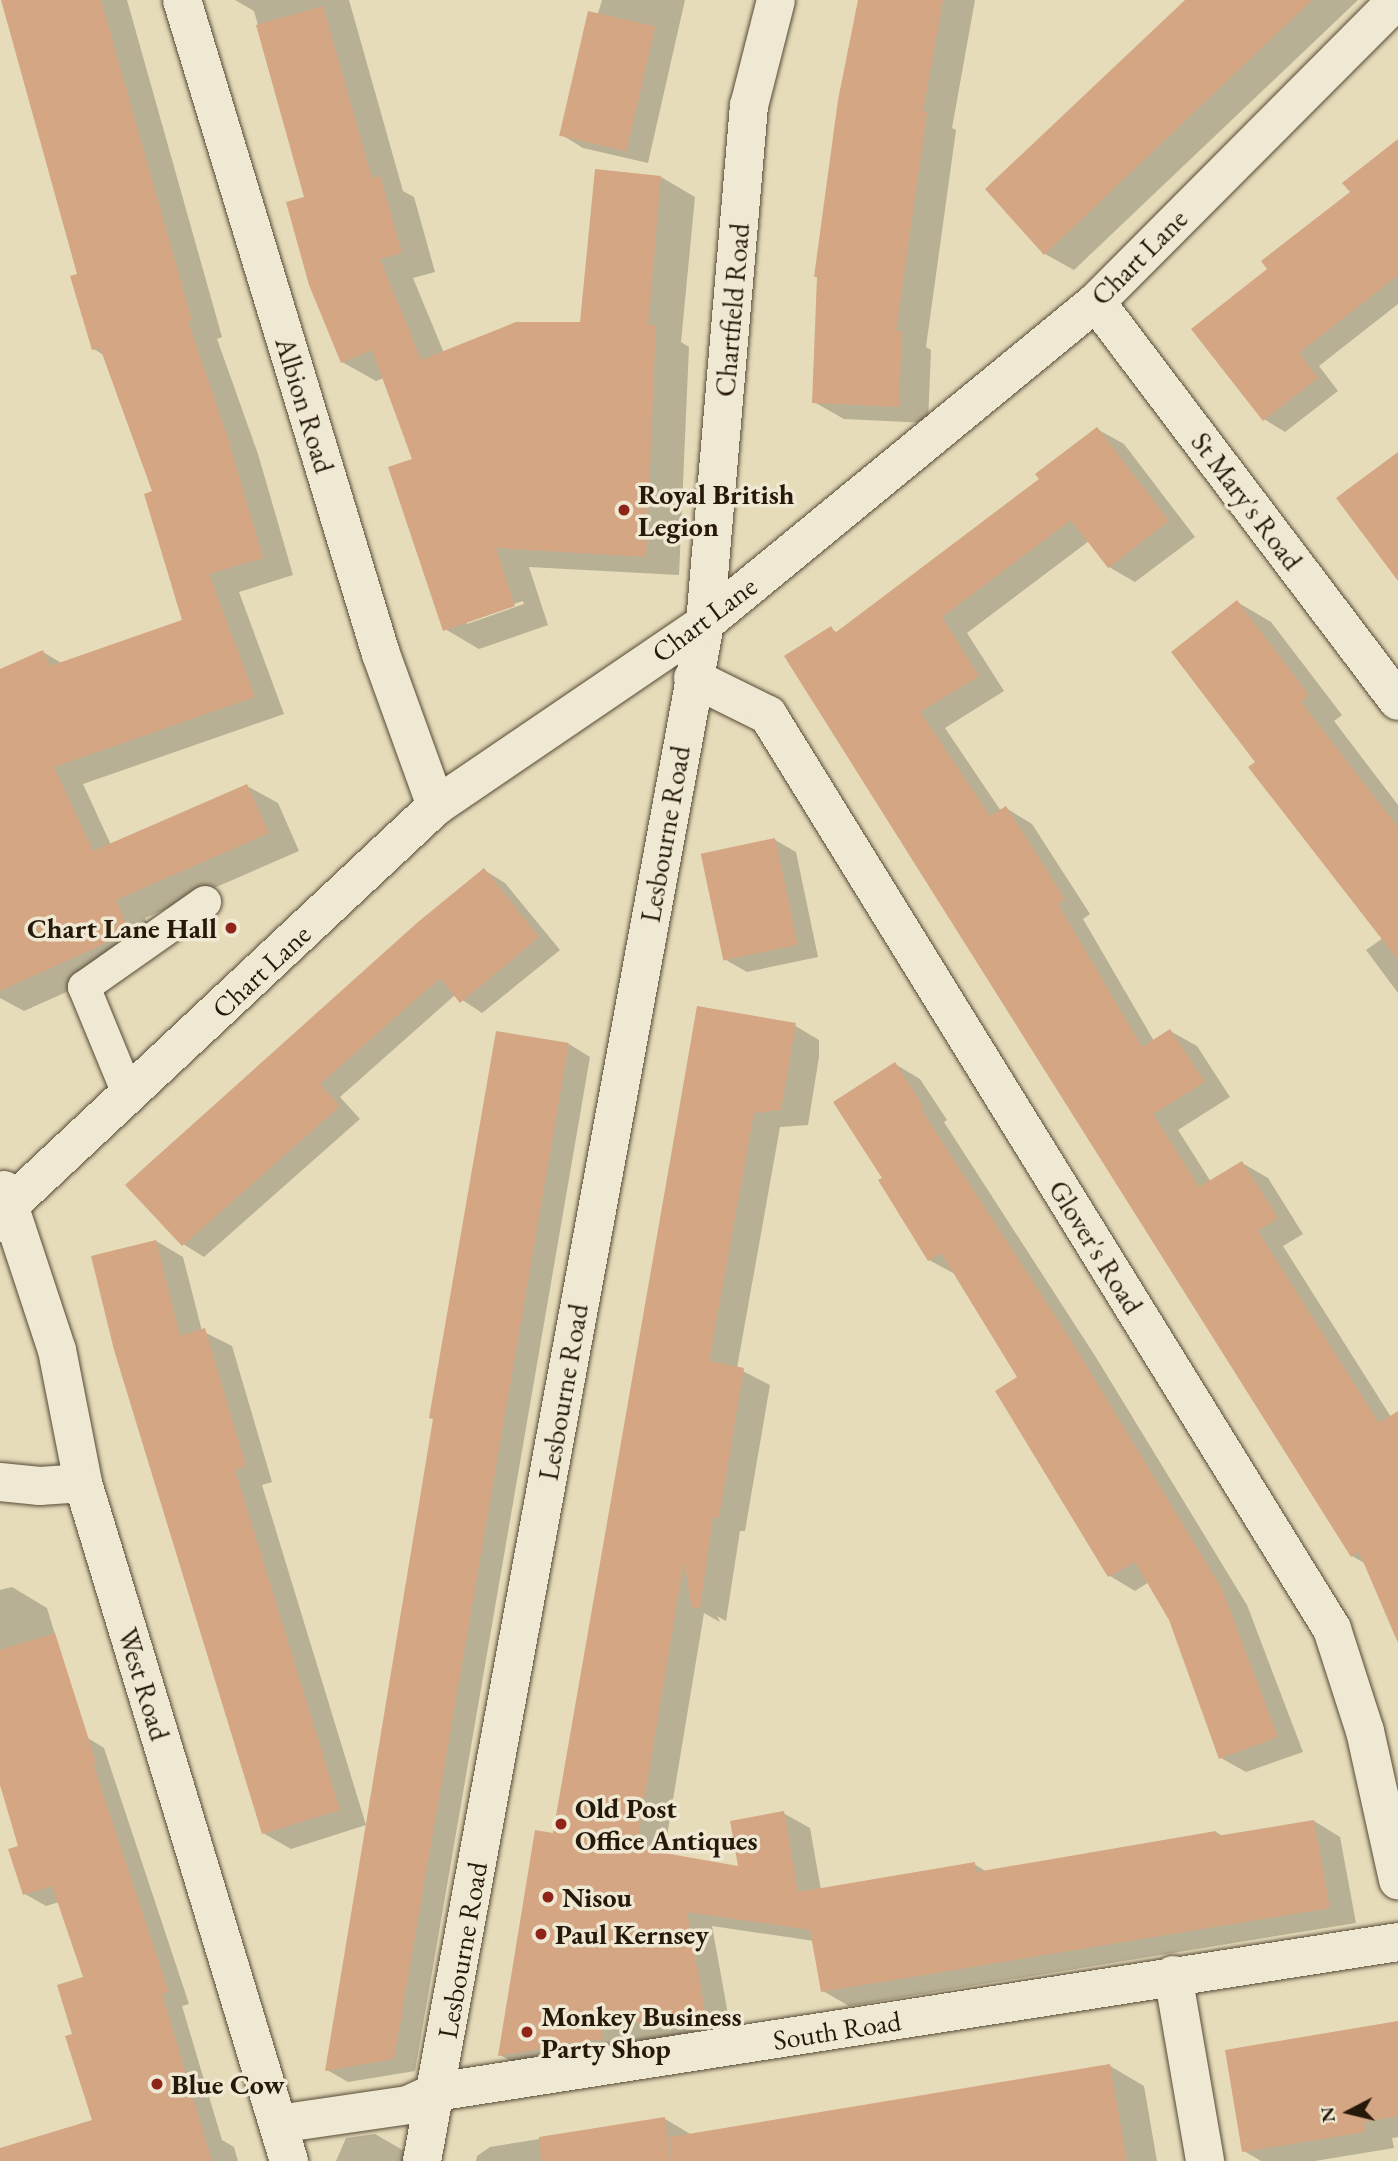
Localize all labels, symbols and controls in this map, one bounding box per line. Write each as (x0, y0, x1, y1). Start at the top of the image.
street label: Chart Lane (1084, 202, 1194, 312)
street label: Chartfield Road (708, 222, 756, 398)
street label: Albion Road (268, 333, 342, 477)
street label: St Mary's Road (1184, 426, 1310, 576)
place label: Royal British Legion (638, 477, 794, 543)
marker: Royal British Legion (616, 502, 632, 518)
street label: Chart Lane (645, 569, 763, 669)
street label: Lesbourne Road (633, 743, 697, 925)
place label: Chart Lane Hall (27, 911, 217, 945)
street label: Chart Lane (205, 917, 317, 1025)
marker: Chart Lane Hall (223, 920, 239, 936)
street label: Glover's Road (1042, 1174, 1150, 1320)
street label: Lesbourne Road (531, 1301, 595, 1483)
street label: West Road (111, 1624, 177, 1744)
place label: Old Post Office Antiques (575, 1791, 758, 1857)
marker: Old Post Office Antiques (553, 1816, 569, 1832)
street label: Lesbourne Road (430, 1859, 494, 2041)
place label: Nisou (562, 1880, 632, 1914)
marker: Nisou (540, 1889, 556, 1905)
place label: Paul Kernsey (555, 1917, 709, 1951)
marker: Paul Kernsey (533, 1926, 549, 1942)
place label: Monkey Business Party Shop (541, 1999, 742, 2065)
street label: South Road (771, 2003, 903, 2057)
marker: Monkey Business Party Shop (519, 2024, 535, 2040)
place label: Blue Cow (171, 2067, 285, 2101)
marker: Blue Cow (149, 2076, 165, 2092)
north arrow (1314, 2077, 1384, 2147)
text: N (1314, 2105, 1341, 2124)

